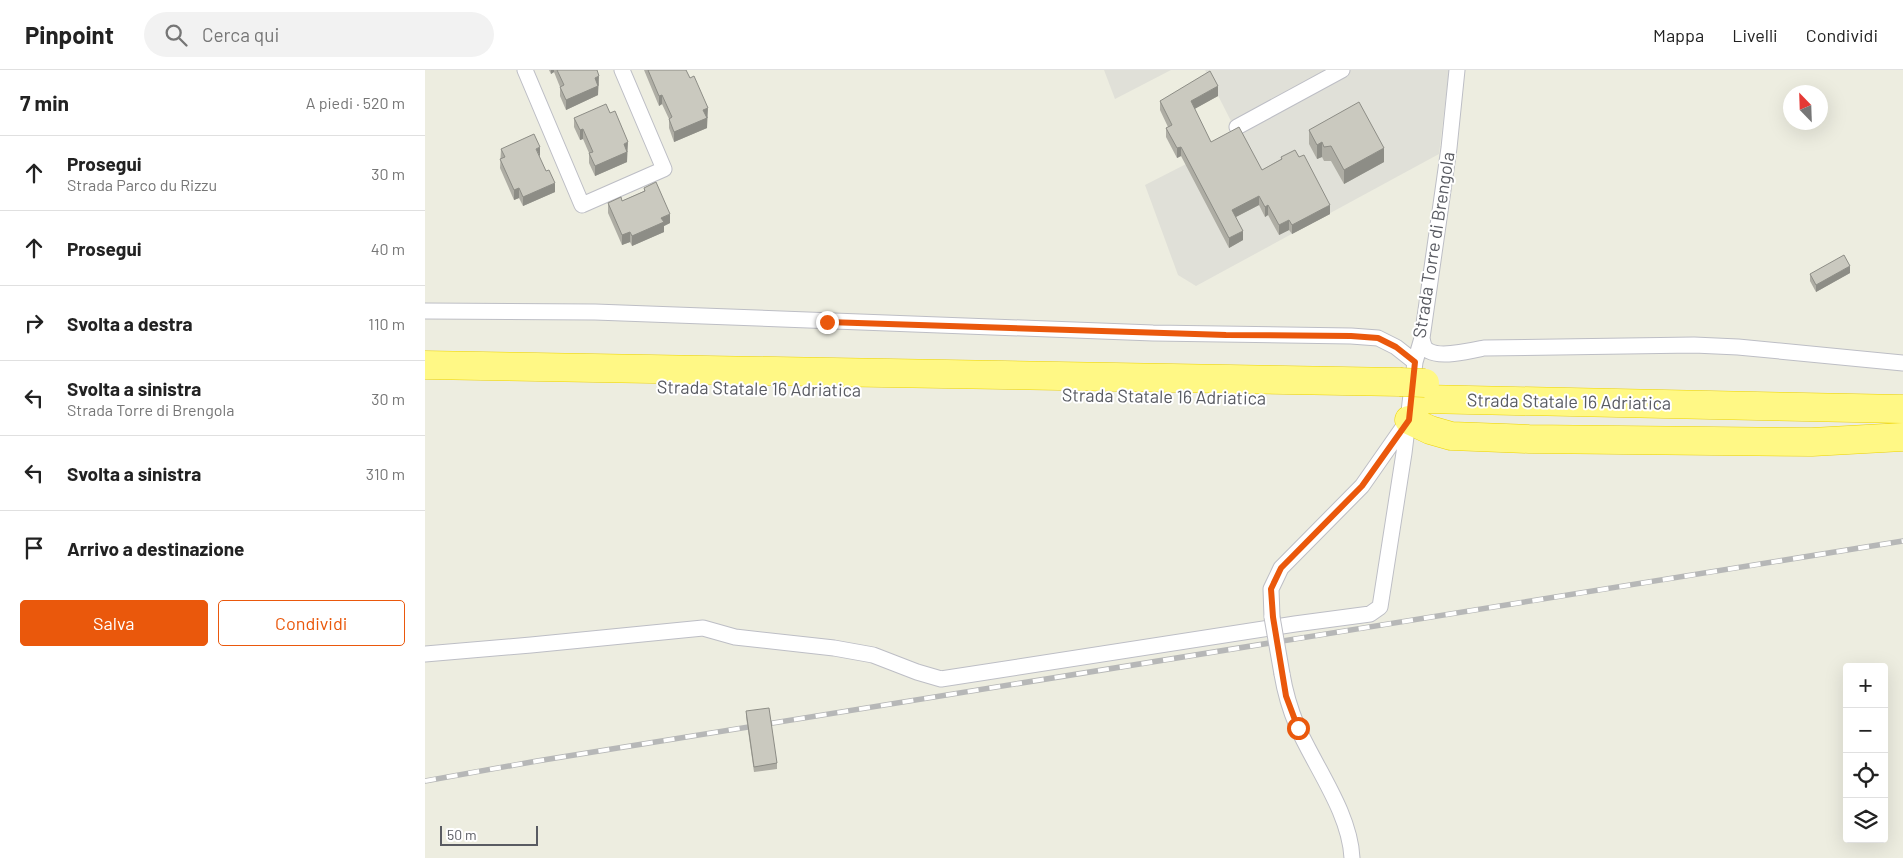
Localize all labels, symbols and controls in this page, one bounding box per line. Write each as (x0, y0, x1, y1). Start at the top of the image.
search box (144, 12, 494, 57)
text: Pinpoint (25, 20, 114, 49)
icon: search (162, 21, 190, 49)
text: Cerca qui (202, 23, 279, 46)
text: Mappa (1653, 24, 1704, 46)
text: Livelli (1732, 24, 1778, 46)
text: Condividi (1806, 24, 1878, 46)
north arrow (1783, 85, 1828, 130)
text: 7 min (20, 90, 69, 115)
text: A piedi · 520 m (306, 93, 405, 112)
street label: Strada Torre di Brengola (1407, 150, 1459, 340)
text: Prosegui (67, 152, 142, 175)
icon: ahead (20, 159, 48, 187)
text: 30 m (371, 164, 405, 183)
text: Strada Parco du Rizzu (67, 175, 217, 194)
icon: ahead (20, 234, 48, 262)
text: Prosegui (67, 237, 142, 260)
text: 40 m (371, 239, 405, 258)
icon: right (20, 309, 48, 337)
route end (816, 311, 839, 334)
text: Svolta a destra (67, 312, 193, 335)
text: 110 m (368, 314, 405, 333)
street label: Strada Statale 16 Adriatica (657, 375, 861, 401)
text: Svolta a sinistra (67, 377, 201, 400)
street label: Strada Statale 16 Adriatica (1062, 383, 1266, 409)
icon: left (20, 384, 48, 412)
street label: Strada Statale 16 Adriatica (1467, 388, 1671, 414)
text: 30 m (371, 389, 405, 408)
text: Strada Torre di Brengola (67, 400, 234, 419)
icon: left (20, 459, 48, 487)
text: Svolta a sinistra (67, 462, 201, 485)
text: 310 m (366, 464, 405, 483)
icon: arrive (20, 534, 48, 562)
text: Arrivo a destinazione (67, 537, 245, 560)
button: Salva (20, 600, 208, 646)
button: Condividi (218, 600, 405, 646)
map controls (1843, 663, 1888, 843)
button: + (1843, 663, 1888, 708)
button: − (1843, 708, 1888, 753)
route start (1287, 717, 1310, 740)
button: locate (1843, 753, 1888, 798)
button: layers (1843, 798, 1888, 843)
scale bar (440, 823, 537, 846)
text: 50 m (447, 826, 476, 843)

